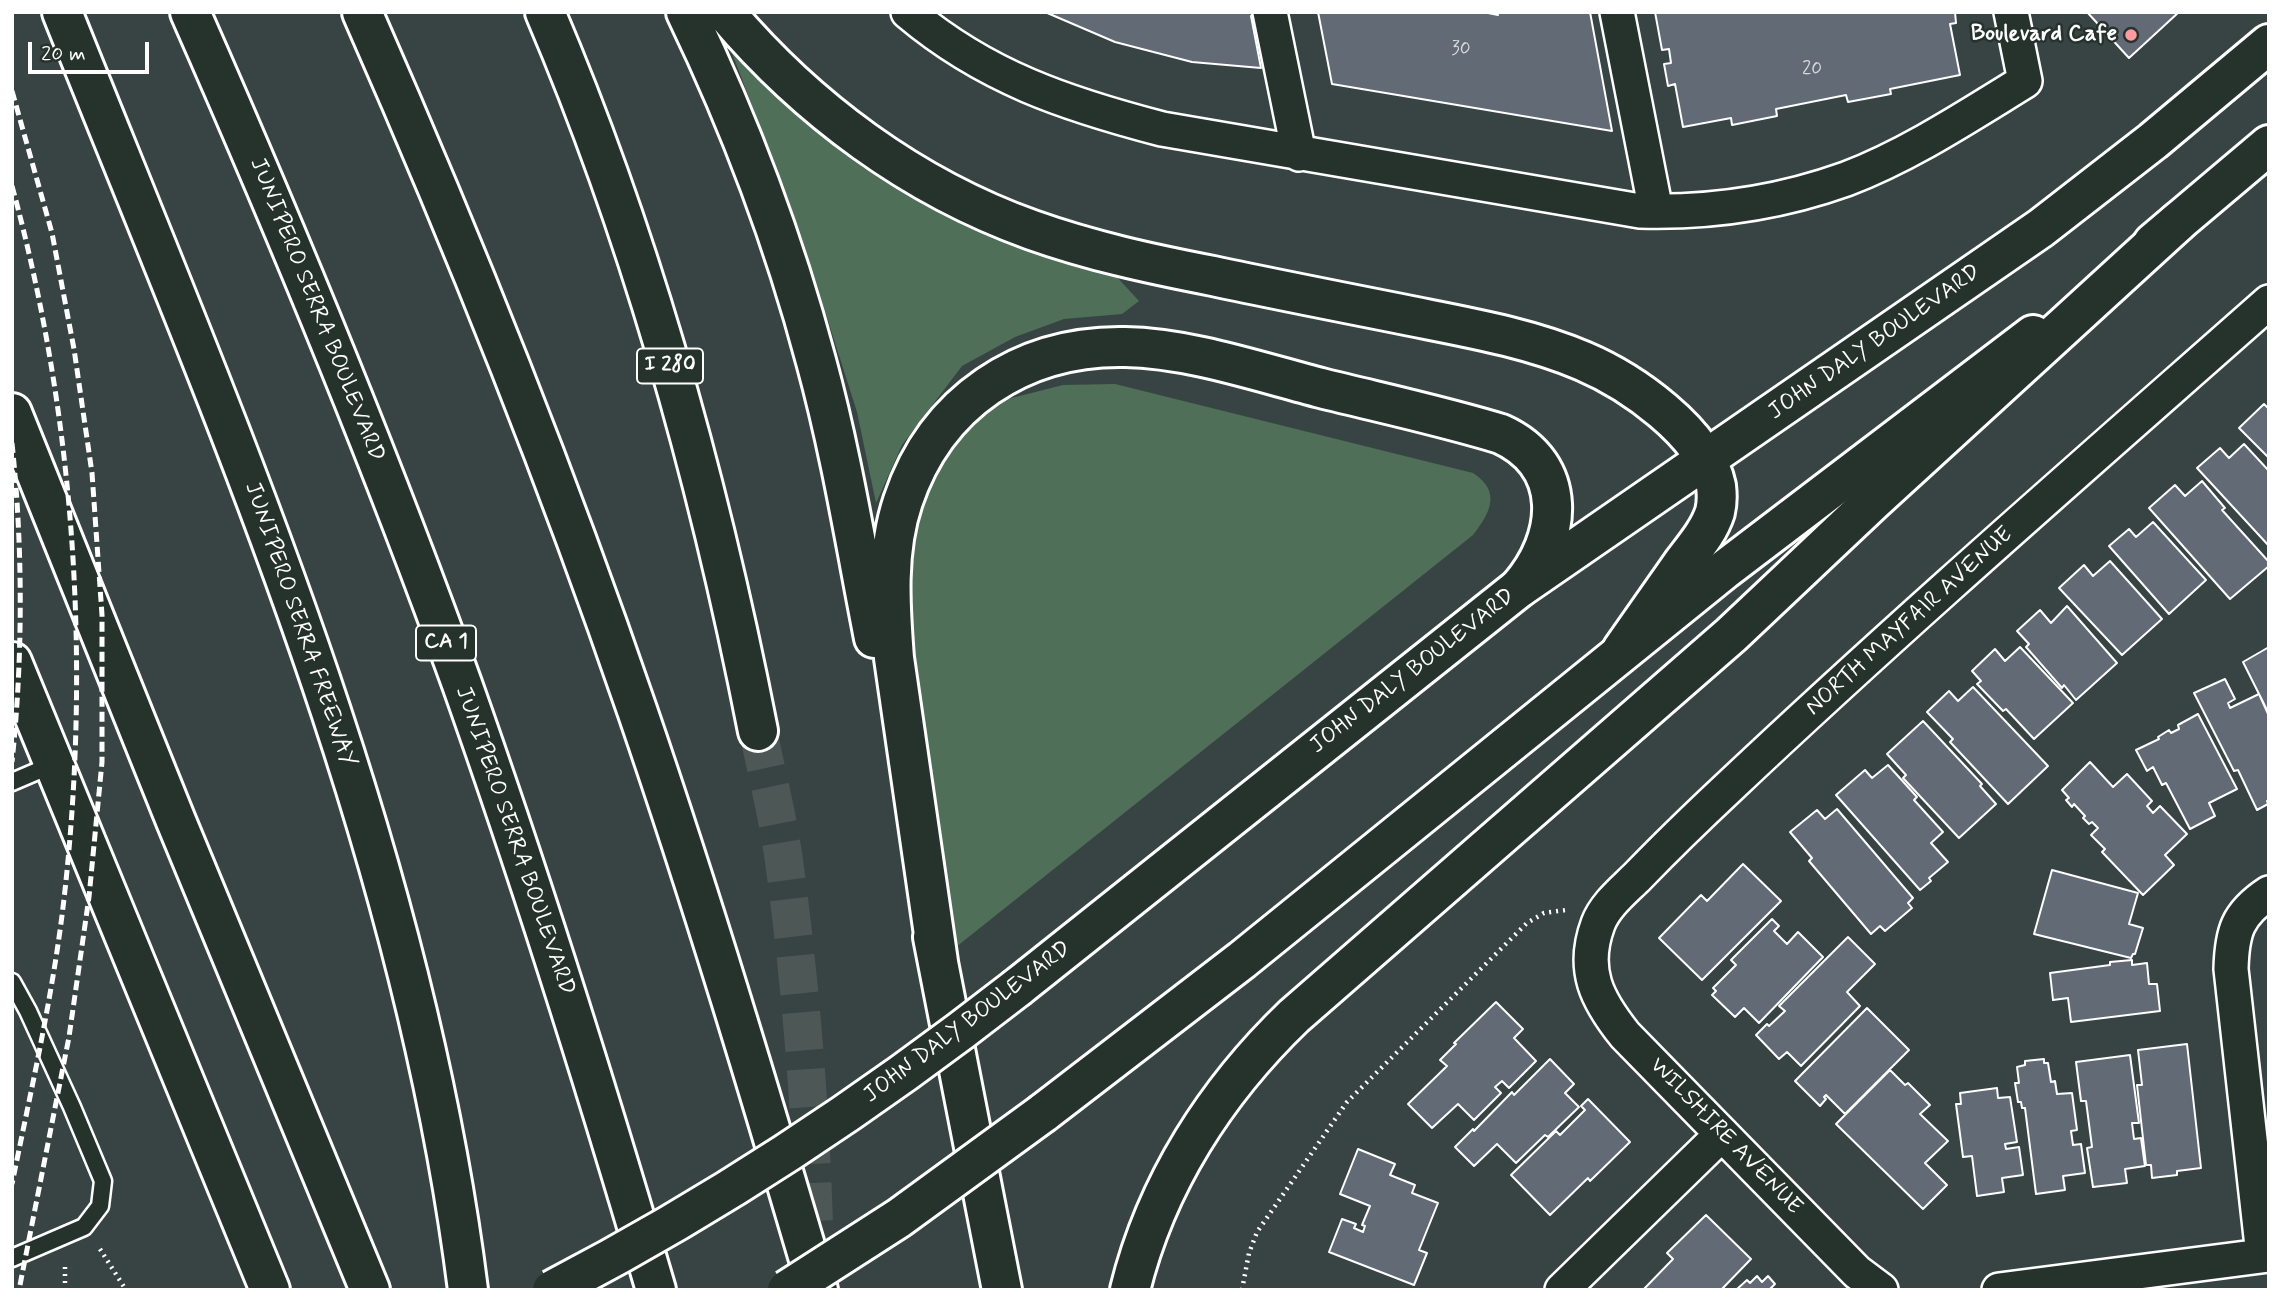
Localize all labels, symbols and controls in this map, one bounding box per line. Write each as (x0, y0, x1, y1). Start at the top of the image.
place label: Boulevard Cafe (1971, 21, 2117, 49)
marker: Boulevard Cafe (2123, 27, 2139, 43)
scale bar (32, 28, 152, 72)
house number: 30 (1451, 39, 1471, 61)
text: 20 m (41, 40, 86, 68)
house number: 20 (1802, 59, 1822, 81)
street label: JUNIPERO SERRA BOULEVARD (242, 154, 390, 466)
street label: JOHN DALY BOULEVARD (1764, 259, 1986, 427)
road number: I 280 (637, 348, 703, 384)
street label: JUNIPERO SERRA FREEWAY (237, 479, 361, 771)
street label: NORTH MAYFAIR AVENUE (1801, 522, 2019, 722)
street label: JOHN DALY BOULEVARD (1305, 583, 1521, 761)
road number: CA 1 (416, 626, 476, 660)
street label: JUNIPERO SERRA BOULEVARD (448, 683, 580, 999)
street label: JOHN DALY BOULEVARD (859, 936, 1077, 1110)
street label: WILSHIRE AVENUE (1643, 1053, 1807, 1221)

